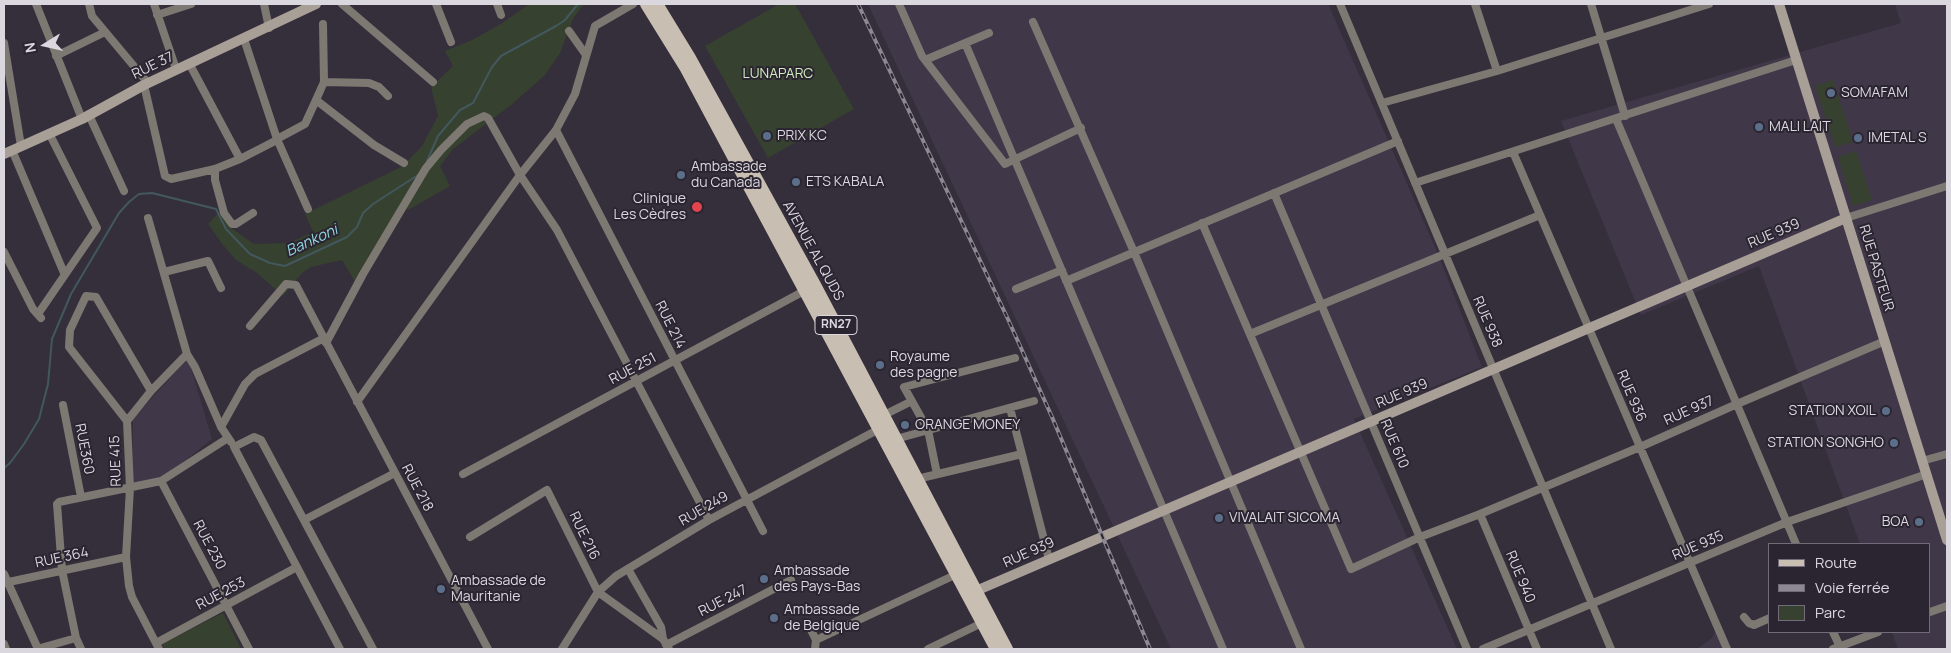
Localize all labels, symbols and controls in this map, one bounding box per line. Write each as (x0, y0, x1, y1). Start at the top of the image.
north arrow (20, 20, 70, 70)
text: N (20, 41, 40, 54)
street label: RUE 37 (129, 49, 177, 83)
park label: LUNAPARC (743, 66, 813, 82)
place label: SOMAFAM (1841, 85, 1908, 101)
marker: SOMAFAM (1825, 87, 1837, 99)
place label: MALI LAIT (1769, 119, 1830, 135)
marker: MALI LAIT (1753, 121, 1765, 133)
place label: PRIX KC (777, 128, 827, 144)
marker: PRIX KC (761, 130, 773, 142)
place label: IMETAL S (1868, 130, 1927, 146)
marker: IMETAL S (1852, 132, 1864, 144)
place label: Ambassade du Canada (691, 159, 767, 192)
marker: Ambassade du Canada (675, 169, 687, 181)
place label: ETS KABALA (806, 174, 884, 190)
marker: ETS KABALA (790, 176, 802, 188)
place label: Clinique Les Cèdres (614, 191, 686, 223)
street label: AVENUE AL QUDS (779, 198, 847, 304)
marker: Clinique Les Cèdres (690, 200, 704, 214)
street label: RUE 939 (1746, 216, 1802, 252)
water label: Bankoni (283, 221, 341, 261)
street label: RUE PASTEUR (1855, 223, 1897, 313)
street label: RUE 938 (1469, 294, 1505, 350)
street label: RUE 214 (651, 298, 689, 352)
road number: RN27 (815, 316, 857, 334)
place label: Royaume des pagne (890, 349, 957, 382)
street label: RUE 251 (607, 350, 659, 388)
marker: Royaume des pagne (874, 359, 886, 371)
street label: RUE 936 (1613, 368, 1649, 424)
street label: RUE 939 (1374, 376, 1430, 412)
street label: RUE 937 (1661, 393, 1717, 429)
place label: STATION XOIL (1789, 403, 1876, 419)
marker: STATION XOIL (1880, 405, 1892, 417)
place label: ORANGE MONEY (915, 417, 1020, 433)
street label: RUE 610 (1376, 417, 1412, 471)
marker: ORANGE MONEY (899, 419, 911, 431)
street label: RUE360 (71, 422, 97, 476)
street label: RUE 415 (107, 435, 125, 487)
place label: STATION SONGHO (1767, 435, 1884, 451)
marker: STATION SONGHO (1888, 437, 1900, 449)
street label: RUE 218 (398, 462, 436, 514)
street label: RUE 249 (676, 488, 732, 530)
street label: RUE 216 (565, 509, 603, 563)
place label: VIVALAIT SICOMA (1229, 510, 1340, 526)
marker: VIVALAIT SICOMA (1213, 512, 1225, 524)
place label: BOA (1882, 514, 1909, 530)
marker: BOA (1913, 516, 1925, 528)
street label: RUE 230 (189, 517, 229, 573)
street label: RUE 935 (1670, 528, 1726, 564)
street label: RUE 939 (1001, 534, 1057, 572)
legend (1768, 543, 1931, 633)
street label: RUE 364 (34, 544, 90, 572)
street label: RUE 940 (1502, 548, 1538, 606)
text: Route (1815, 552, 1857, 573)
place label: Ambassade des Pays-Bas (774, 563, 860, 596)
place label: Ambassade de Mauritanie (451, 573, 546, 606)
marker: Ambassade des Pays-Bas (758, 573, 770, 585)
street label: RUE 253 (194, 574, 248, 614)
text: Voie ferrée (1815, 577, 1889, 598)
street label: RUE 247 (696, 582, 750, 620)
marker: Ambassade de Mauritanie (435, 583, 447, 595)
place label: Ambassade de Belgique (784, 602, 860, 634)
text: Parc (1815, 602, 1846, 623)
marker: Ambassade de Belgique (768, 612, 780, 624)

